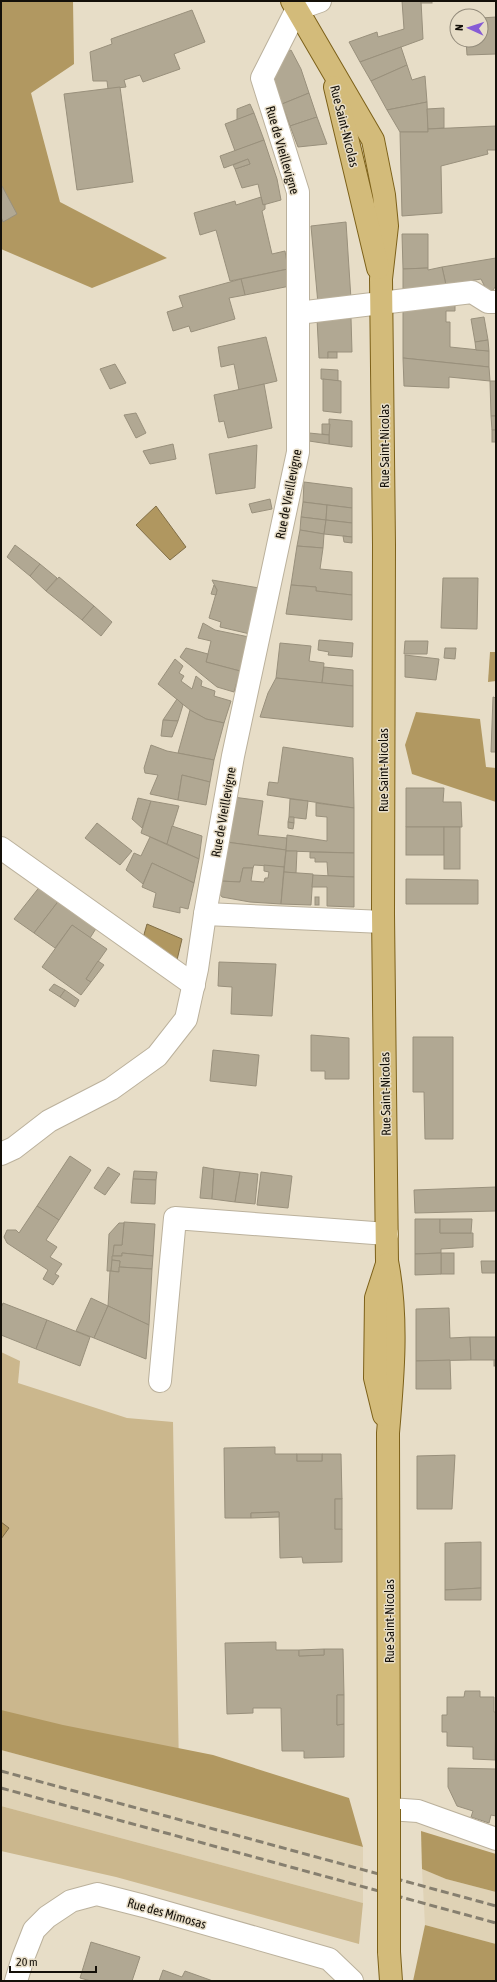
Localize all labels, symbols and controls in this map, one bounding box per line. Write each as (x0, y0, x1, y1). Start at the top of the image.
north arrow (449, 8, 489, 48)
text: N (453, 24, 465, 31)
street label: Rue Saint-Nicolas (327, 84, 362, 169)
street label: Rue de Vieillevigne (263, 104, 302, 196)
street label: Rue Saint-Nicolas (377, 404, 392, 488)
street label: Rue de Vieillevigne (272, 448, 305, 540)
street label: Rue Saint-Nicolas (376, 728, 391, 812)
street label: Rue de Vieillevigne (208, 766, 239, 858)
street label: Rue Saint-Nicolas (377, 1052, 394, 1136)
street label: Rue Saint-Nicolas (382, 1579, 397, 1663)
street label: Rue des Mimosas (126, 1895, 208, 1932)
scale bar (10, 1948, 96, 1974)
text: 20 m (16, 1955, 38, 1969)

